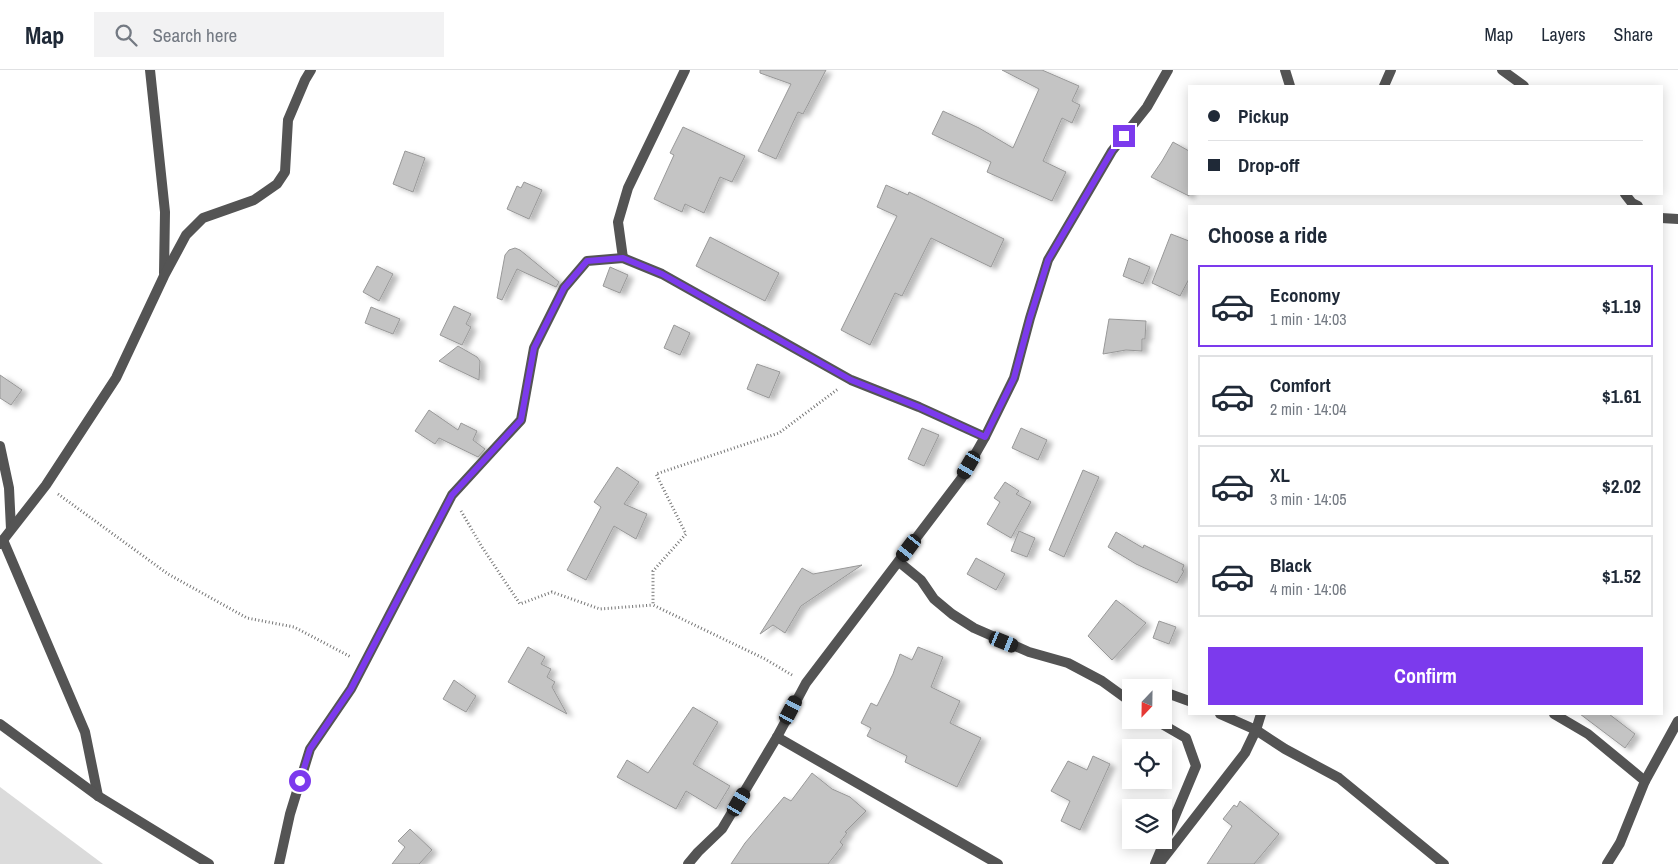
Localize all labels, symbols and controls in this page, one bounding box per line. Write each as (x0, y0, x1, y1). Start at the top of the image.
search box (94, 12, 444, 57)
text: Map (25, 19, 64, 51)
icon: search (112, 21, 140, 49)
text: Search here (152, 22, 237, 48)
text: Map (1485, 22, 1513, 47)
text: Layers (1541, 22, 1586, 47)
text: Share (1614, 22, 1653, 47)
text: Pickup (1238, 103, 1289, 129)
route end (1113, 125, 1135, 147)
text: Drop-off (1238, 152, 1299, 178)
text: Choose a ride (1208, 220, 1327, 250)
text: Economy (1270, 282, 1340, 308)
icon: car (1210, 284, 1255, 329)
text: $1.19 (1602, 293, 1641, 319)
text: 1 min · 14:03 (1270, 308, 1347, 330)
text: Comfort (1270, 372, 1331, 398)
icon: car (1210, 374, 1255, 419)
text: $1.61 (1602, 383, 1641, 409)
text: 2 min · 14:04 (1270, 398, 1347, 420)
car (955, 448, 982, 482)
text: XL (1270, 462, 1290, 488)
icon: car (1210, 464, 1255, 509)
text: $2.02 (1602, 473, 1641, 499)
text: 3 min · 14:05 (1270, 488, 1347, 510)
car (893, 532, 924, 564)
text: Black (1270, 552, 1312, 578)
icon: car (1210, 554, 1255, 599)
text: $1.52 (1602, 563, 1641, 589)
text: 4 min · 14:06 (1270, 578, 1347, 600)
car (987, 629, 1020, 655)
button: Confirm (1208, 647, 1643, 705)
north arrow (1122, 679, 1172, 729)
map controls (1122, 679, 1172, 849)
car (777, 693, 804, 727)
button: locate (1122, 739, 1172, 789)
route start (289, 770, 311, 792)
car (725, 785, 752, 819)
button: layers (1122, 799, 1172, 849)

